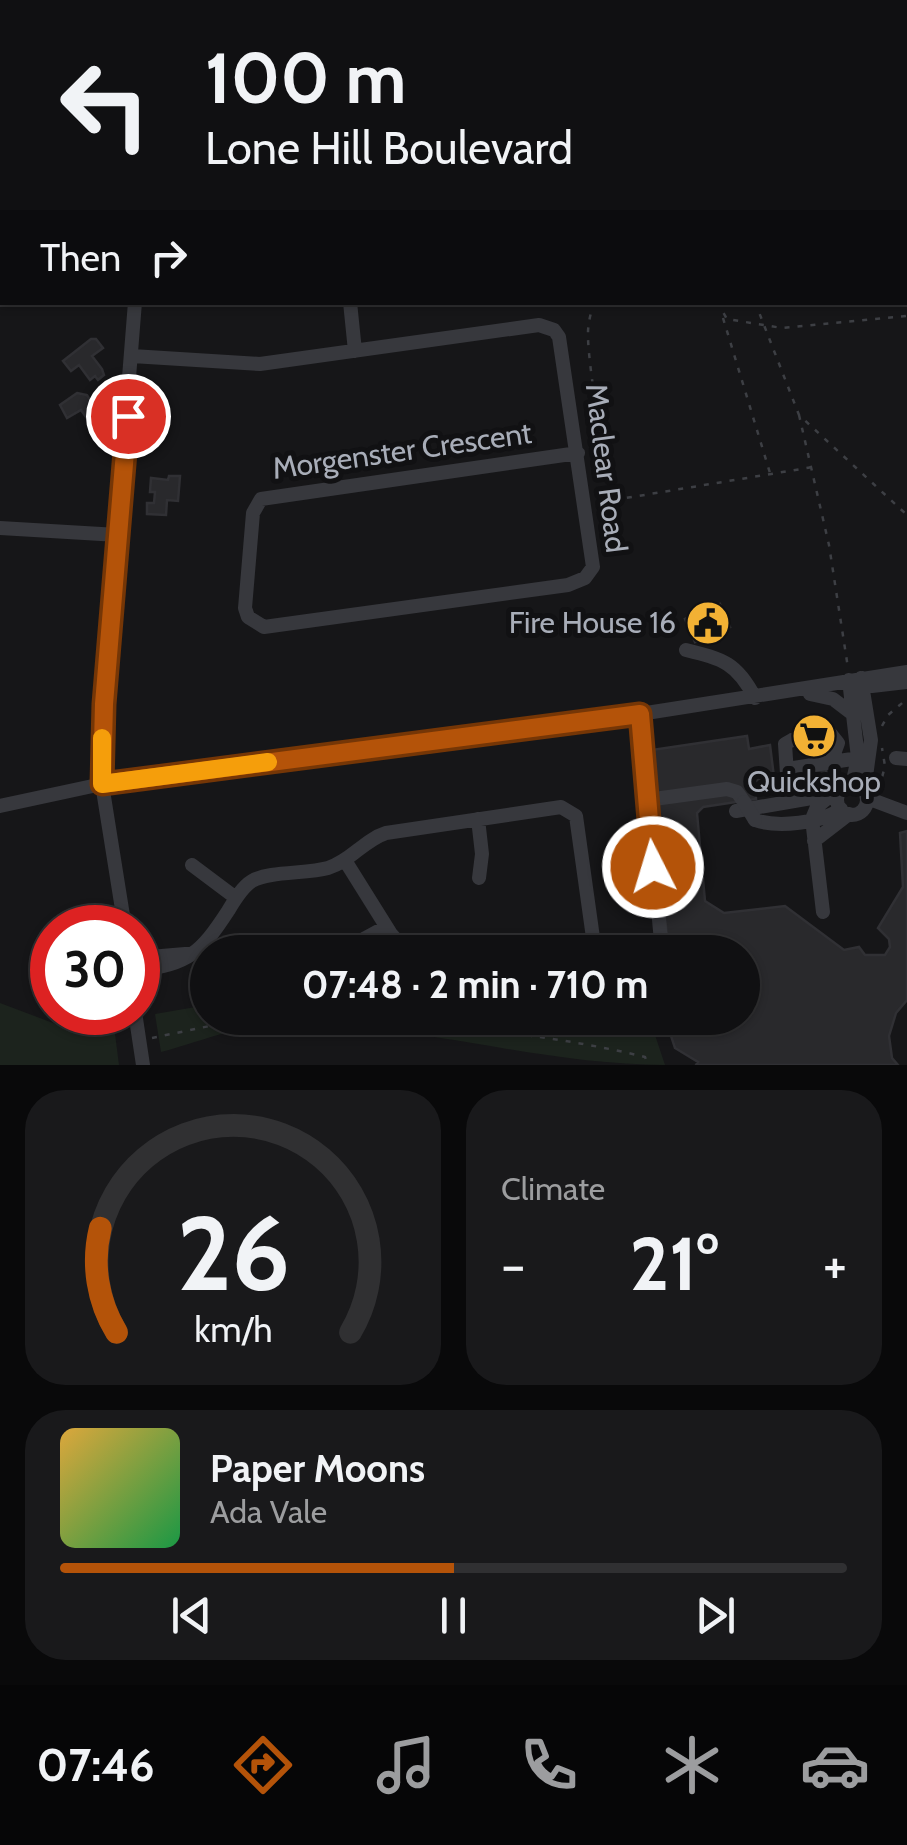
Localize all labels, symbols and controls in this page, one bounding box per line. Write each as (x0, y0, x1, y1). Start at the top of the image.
text: 100 m (205, 35, 406, 121)
icon: left (40, 40, 170, 170)
text: Lone Hill Boulevard (205, 121, 573, 175)
icon: right (141, 230, 196, 285)
text: Then (40, 234, 121, 281)
pin (86, 374, 171, 459)
street label: Maclear Road (578, 381, 635, 555)
icon: arrive (101, 389, 156, 444)
street label: Morgenster Crescent (270, 414, 534, 487)
public building icon: Fire House 16 (685, 600, 731, 646)
place label: Fire House 16 (509, 604, 676, 641)
supermarket icon: Quickshop (791, 713, 837, 759)
place label: Quickshop (747, 763, 881, 800)
position arrow (601, 815, 705, 919)
speed limit sign: 30 (30, 905, 160, 1035)
text: 07:48 · 2 min · 710 m (302, 961, 648, 1008)
text: Climate (501, 1169, 605, 1208)
text: 26 (176, 1190, 290, 1316)
text: 21° (629, 1218, 719, 1309)
text: − (501, 1231, 525, 1298)
text: + (823, 1231, 847, 1298)
text: km/h (194, 1308, 272, 1351)
text: Paper Moons (210, 1445, 425, 1492)
text: Ada Vale (210, 1492, 327, 1531)
icon: previous (164, 1588, 219, 1643)
icon: pause (426, 1588, 481, 1643)
icon: next (688, 1588, 743, 1643)
icon: directions (228, 1730, 298, 1800)
icon: music (371, 1730, 441, 1800)
icon: phone (514, 1730, 584, 1800)
icon: climate (657, 1730, 727, 1800)
icon: car (800, 1730, 870, 1800)
text: 07:46 (37, 1738, 155, 1792)

